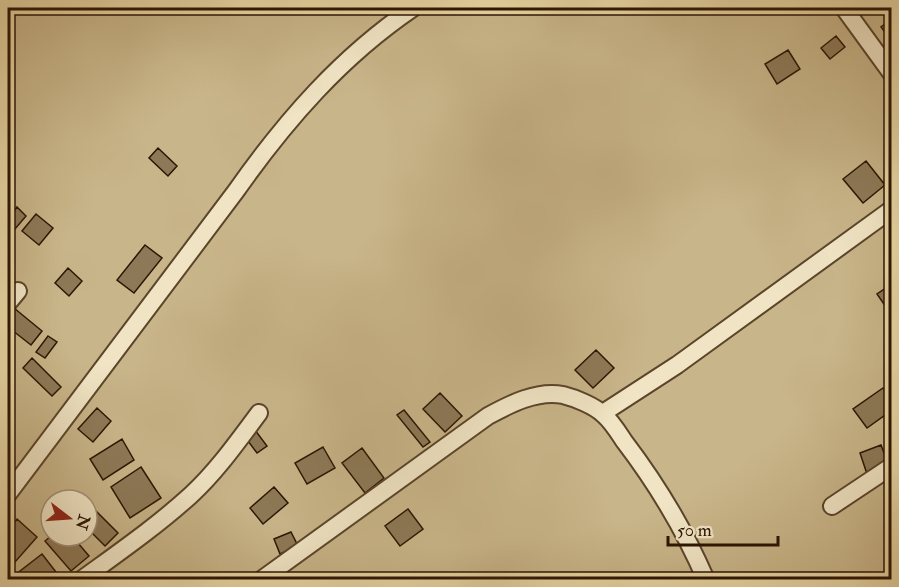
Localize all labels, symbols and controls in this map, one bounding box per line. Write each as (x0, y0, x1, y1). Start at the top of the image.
north arrow (39, 488, 99, 548)
scale bar (668, 509, 778, 547)
text: N (71, 511, 94, 533)
text: 50 m (677, 519, 712, 542)

